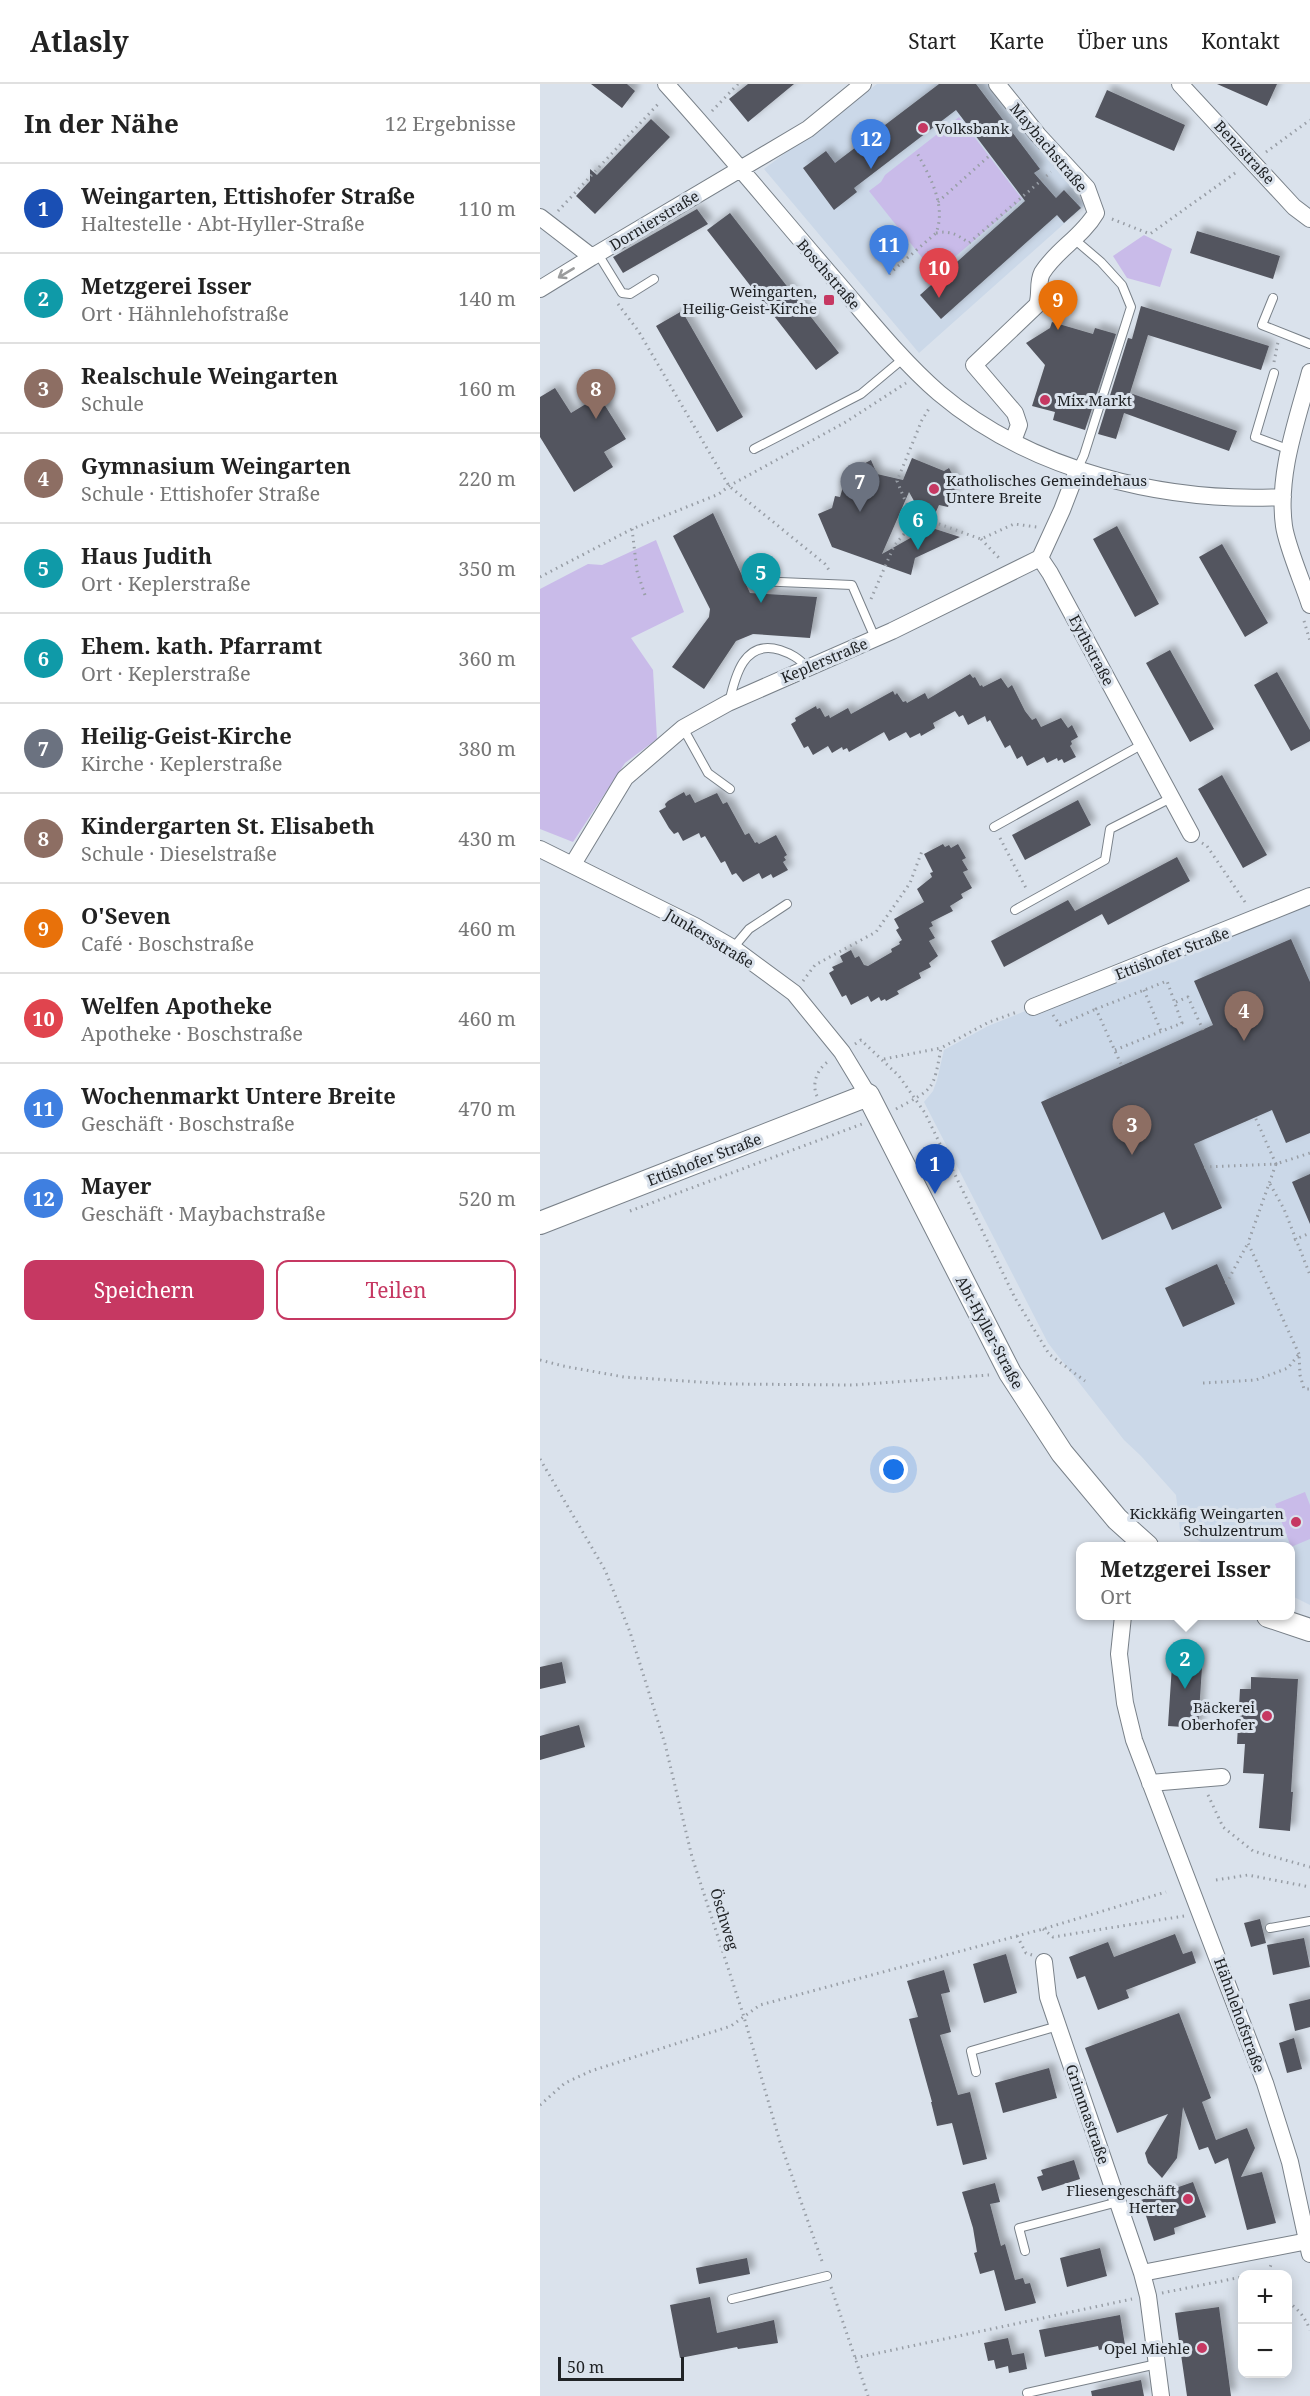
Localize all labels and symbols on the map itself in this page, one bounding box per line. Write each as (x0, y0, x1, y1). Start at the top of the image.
street label: Maybachstraße (1006, 98, 1092, 196)
street label: Benzstraße (1210, 116, 1280, 188)
place label: Volksbank (935, 118, 1009, 138)
pin: 12 (852, 120, 890, 169)
marker: Volksbank (916, 121, 930, 135)
street label: Dornierstraße (605, 185, 703, 255)
pin: 11 (870, 226, 908, 275)
street label: Boschstraße (793, 235, 865, 313)
pin: 10 (920, 248, 958, 298)
one-way arrow (558, 267, 575, 279)
pin: 9 (1038, 280, 1078, 330)
place label: Weingarten, Heilig-Geist-Kirche (683, 281, 817, 318)
marker: Weingarten, Heilig-Geist-Kirche (822, 293, 836, 307)
pin: 8 (576, 370, 616, 419)
place label: Mix Markt (1057, 390, 1132, 410)
marker: Mix Markt (1038, 393, 1052, 407)
pin: 7 (840, 462, 880, 512)
place label: Katholisches Gemeindehaus Untere Breite (946, 470, 1147, 507)
marker: Katholisches Gemeindehaus Untere Breite (927, 482, 941, 496)
pin: 6 (898, 500, 938, 550)
pin: 5 (742, 554, 780, 603)
street label: Eythstraße (1065, 611, 1119, 689)
street label: Keplerstraße (778, 633, 870, 687)
street label: Junkersstraße (661, 903, 758, 972)
street label: Ettishofer Straße (1112, 922, 1232, 984)
pin: 4 (1224, 992, 1264, 1041)
pin: 3 (1112, 1106, 1152, 1155)
street label: Ettishofer Straße (644, 1128, 764, 1190)
pin: 1 (916, 1144, 954, 1194)
street label: Abt-Hyller-Straße (952, 1272, 1028, 1392)
your location (879, 1455, 908, 1484)
place label: Kickkäfig Weingarten Schulzentrum (1130, 1503, 1284, 1540)
marker: Kickkäfig Weingarten Schulzentrum (1289, 1515, 1303, 1529)
pin: 2 (1166, 1640, 1204, 1689)
place label: Bäckerei Oberhofer (1181, 1697, 1255, 1734)
marker: Bäckerei Oberhofer (1260, 1709, 1274, 1723)
street label: Öschweg (706, 1886, 744, 1952)
street label: Hähnlehofstraße (1210, 1955, 1270, 2075)
street label: Grimmastraße (1062, 2061, 1114, 2167)
place label: Fliesengeschäft Herter (1066, 2180, 1176, 2217)
marker: Fliesengeschäft Herter (1181, 2192, 1195, 2206)
place label: Opel Miehle (1104, 2338, 1190, 2358)
marker: Opel Miehle (1195, 2341, 1209, 2355)
scale bar (558, 2354, 684, 2382)

